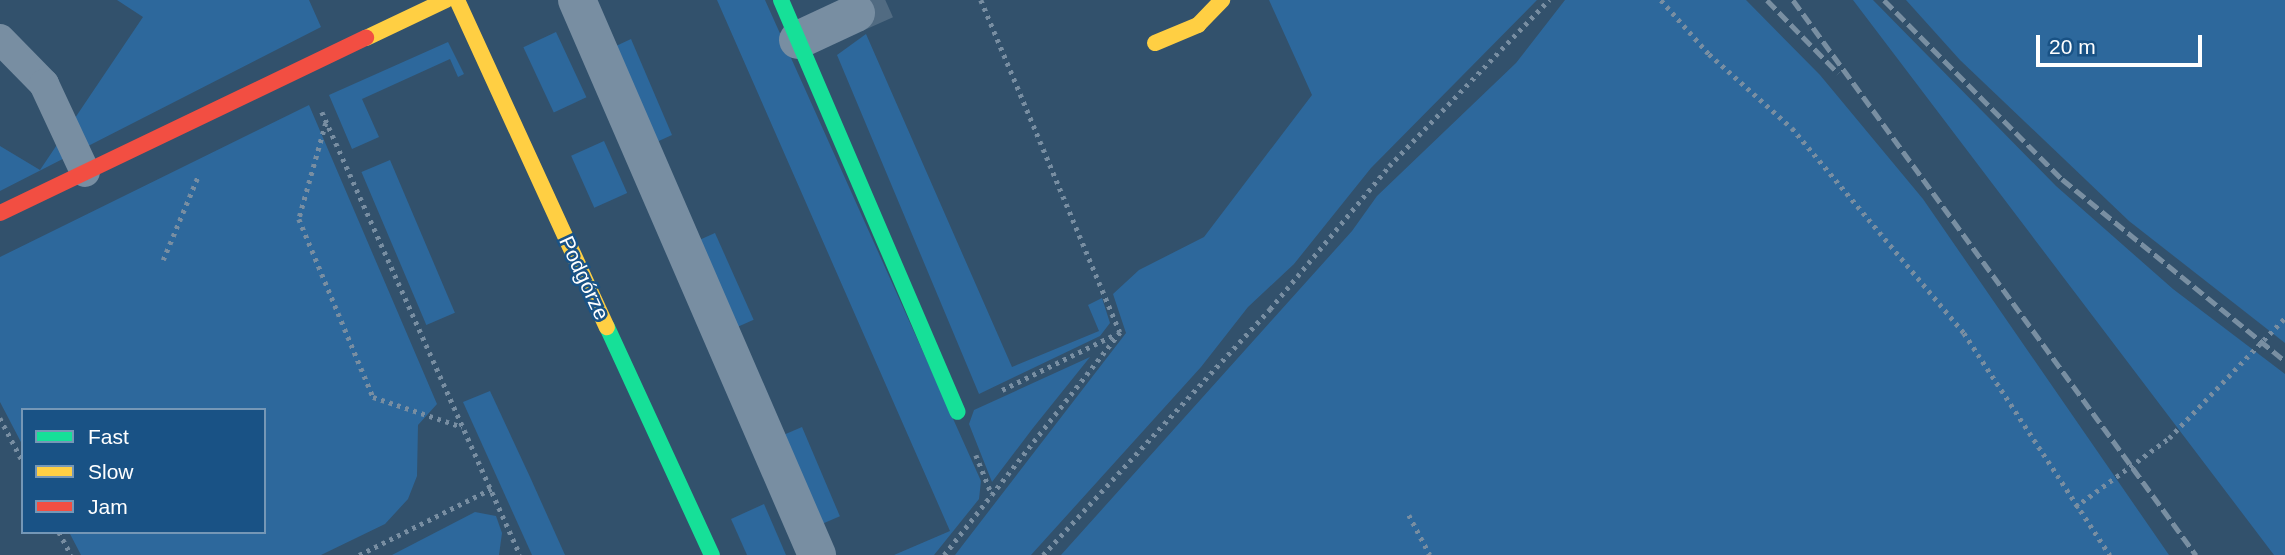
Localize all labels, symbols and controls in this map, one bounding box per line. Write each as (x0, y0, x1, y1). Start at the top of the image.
scale bar (2040, 21, 2206, 65)
text: 20 m (2049, 35, 2096, 58)
street label: Podgórze (554, 232, 614, 324)
legend (21, 408, 266, 534)
text: Fast (88, 425, 129, 448)
text: Slow (88, 460, 134, 483)
text: Jam (88, 495, 128, 518)

